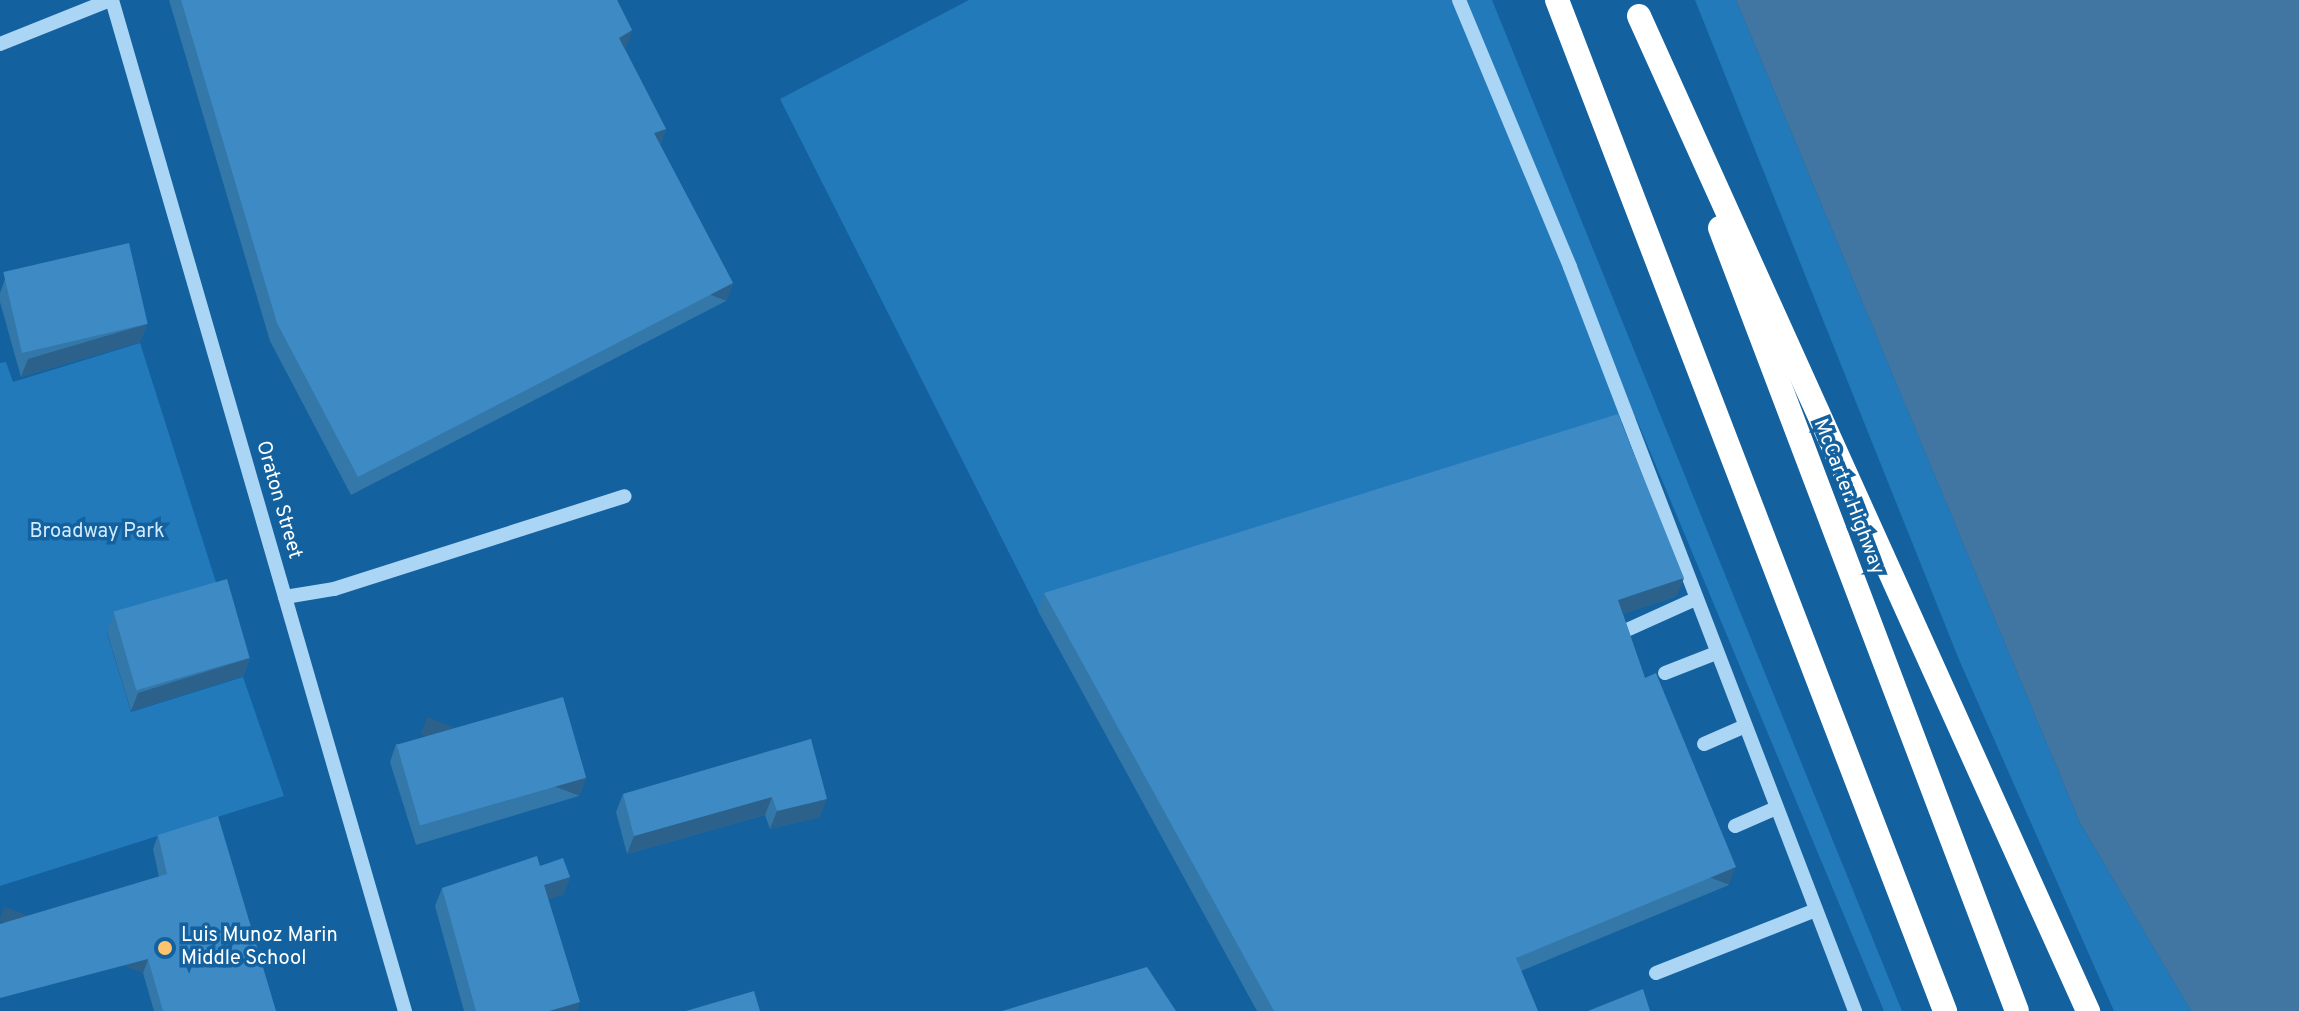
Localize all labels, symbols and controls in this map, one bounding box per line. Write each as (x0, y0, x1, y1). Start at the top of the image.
street label: McCarter Highway (1807, 416, 1889, 578)
street label: Oraton Street (250, 438, 306, 562)
park label: Broadway Park (29, 520, 165, 544)
place label: Luis Munoz Marin Middle School (181, 924, 338, 971)
marker: Luis Munoz Marin Middle School (156, 939, 174, 957)

